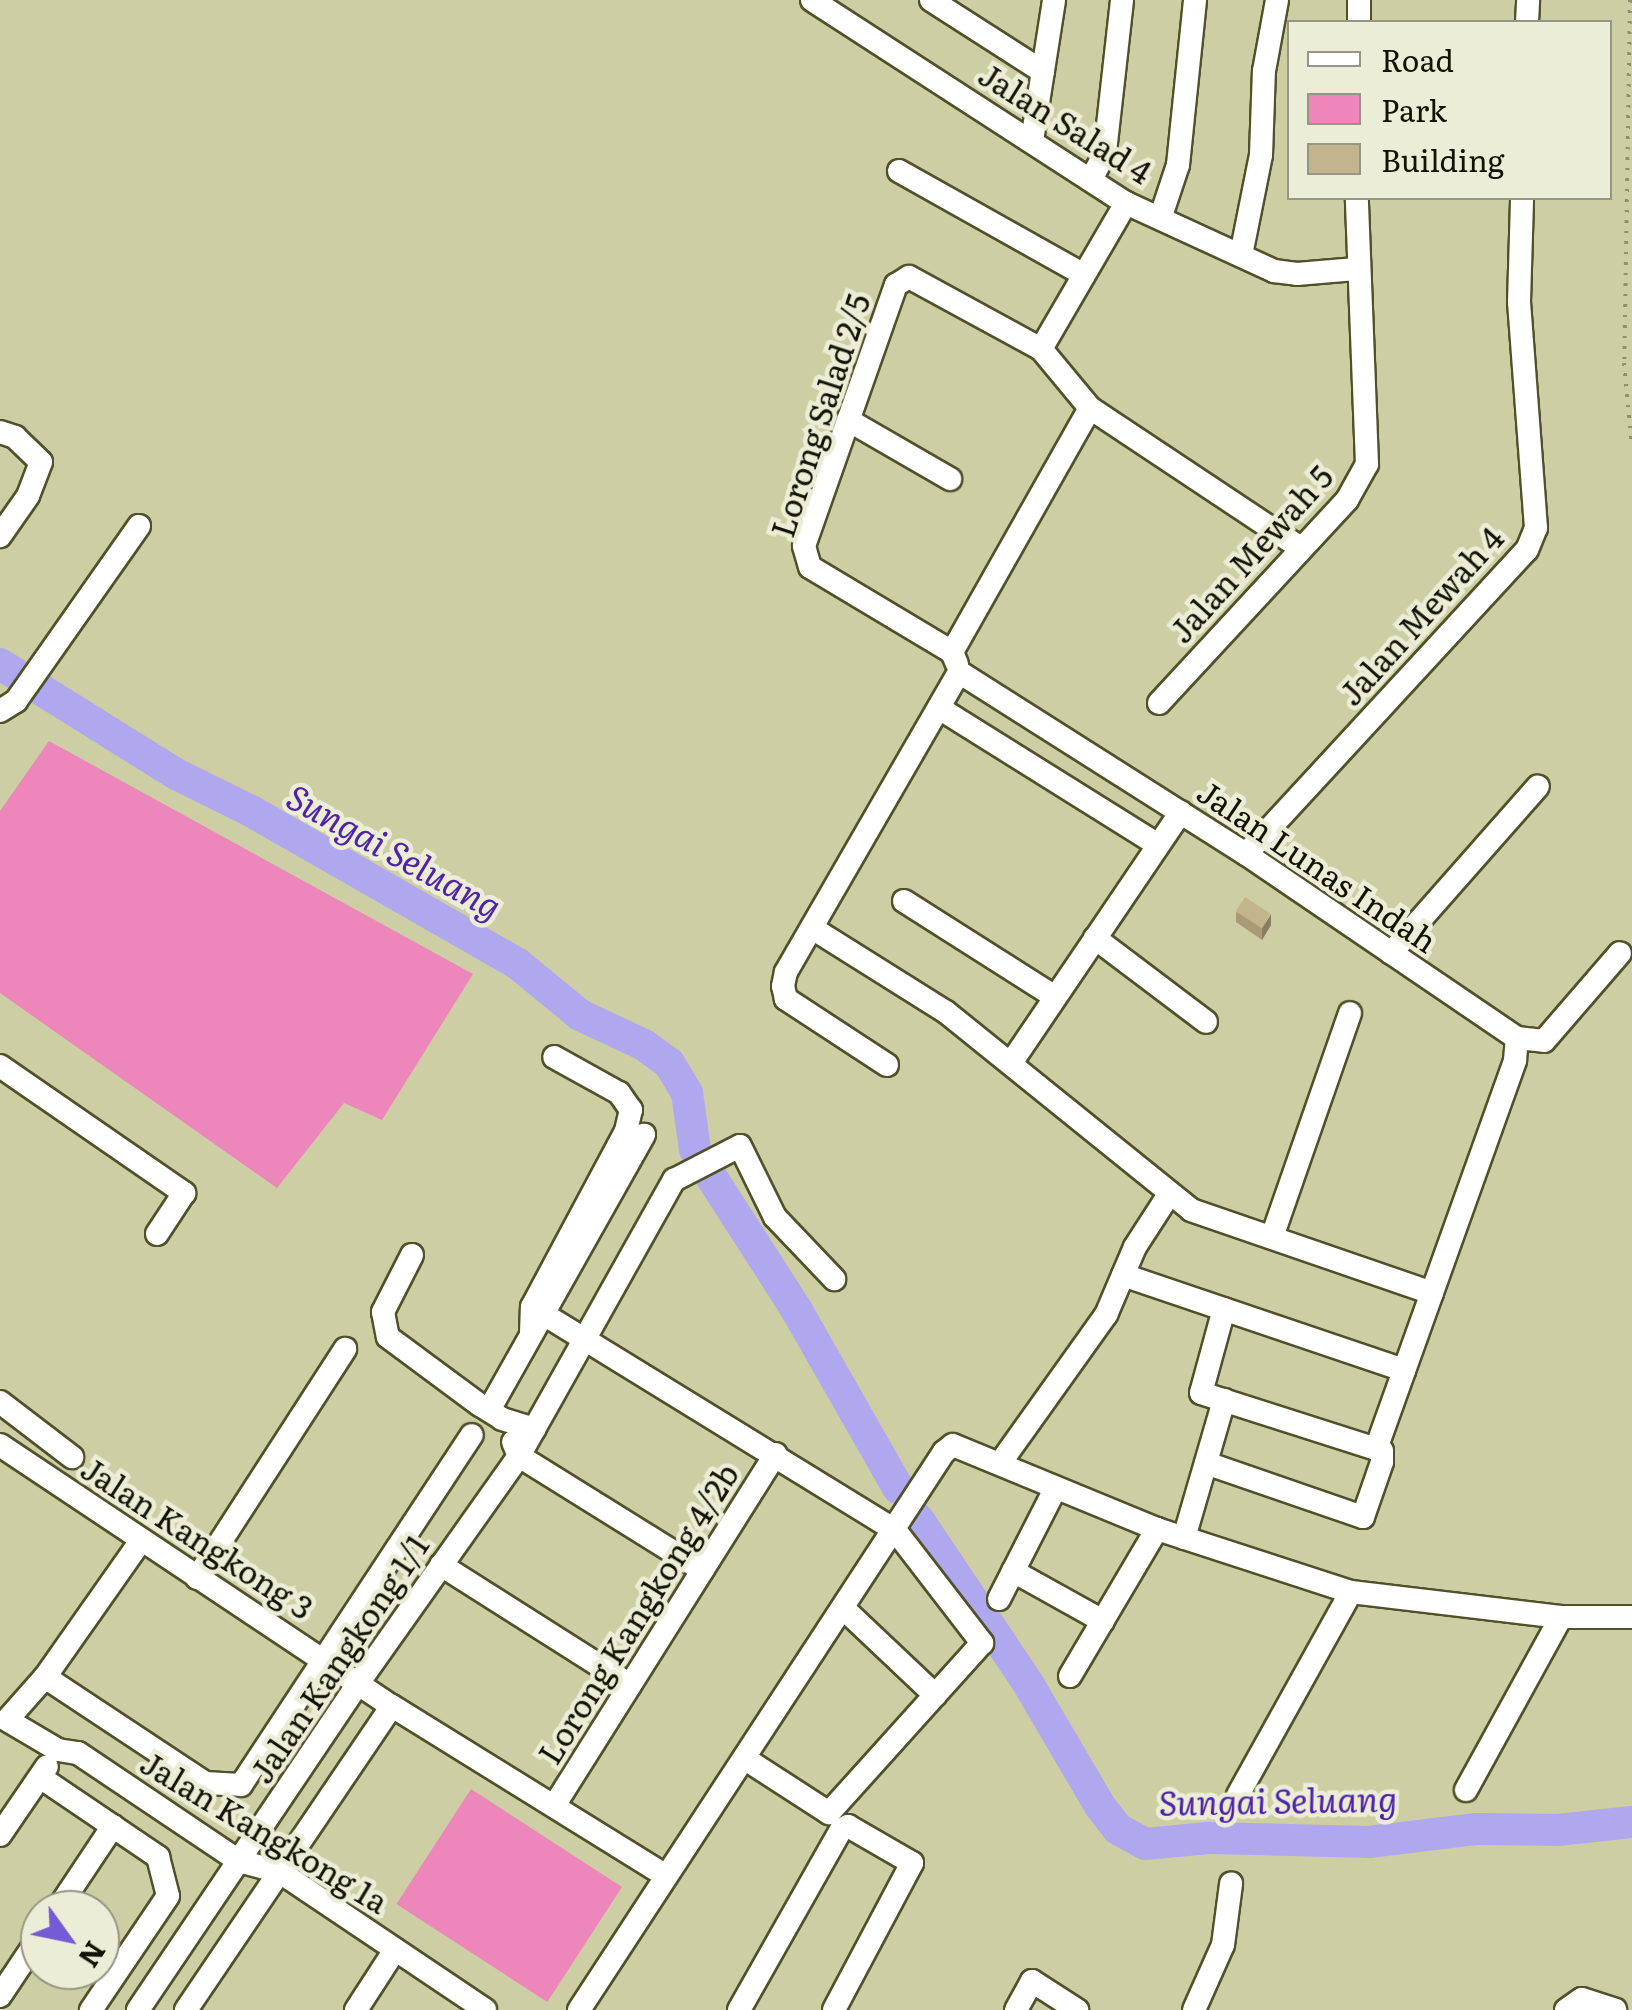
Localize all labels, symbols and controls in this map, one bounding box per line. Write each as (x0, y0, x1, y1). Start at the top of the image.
legend (1287, 20, 1612, 200)
text: Road (1381, 37, 1454, 81)
street label: Jalan Salad 4 (973, 54, 1159, 190)
text: Park (1381, 87, 1447, 131)
text: Building (1381, 137, 1505, 181)
street label: Lorong Salad 2/5 (762, 289, 876, 541)
street label: Jalan Mewah 5 (1160, 457, 1340, 649)
street label: Jalan Mewah 4 (1330, 518, 1510, 712)
street label: Jalan Lunas Indah (1191, 771, 1445, 959)
water label: Sungai Seluang (280, 774, 510, 926)
street label: Jalan Kangkong 3 (75, 1448, 321, 1626)
street label: Lorong Kangkong 4/2b (529, 1456, 745, 1770)
street label: Jalan Kangkong 1/1 (241, 1527, 435, 1789)
street label: Jalan Kangkong 1a (134, 1742, 396, 1920)
water label: Sungai Seluang (1158, 1776, 1398, 1822)
north arrow (20, 1890, 120, 1990)
text: N (69, 1934, 117, 1977)

